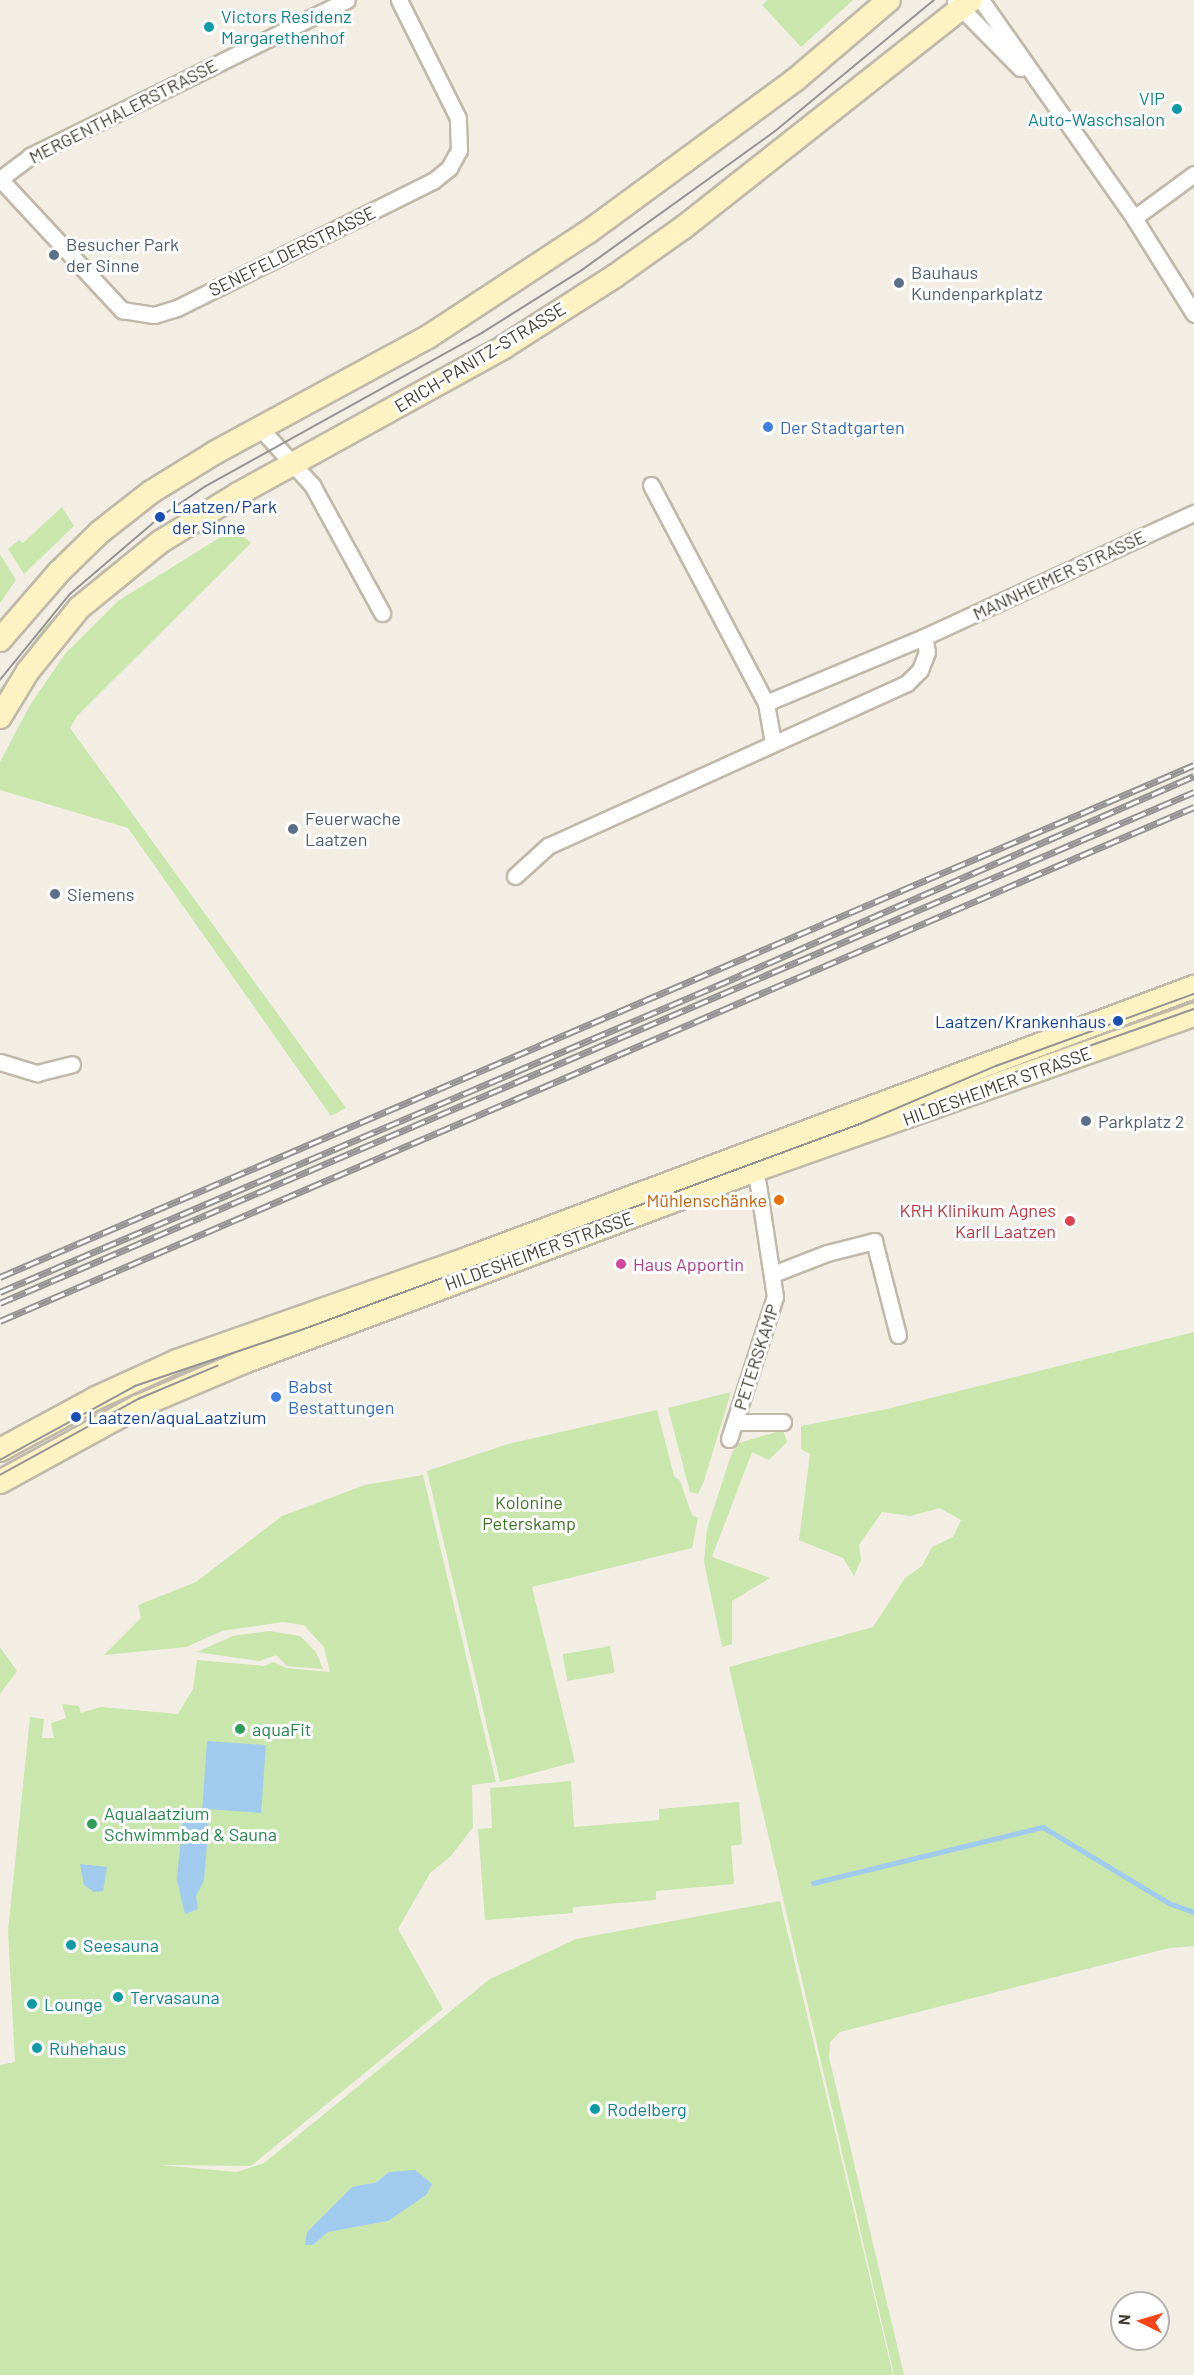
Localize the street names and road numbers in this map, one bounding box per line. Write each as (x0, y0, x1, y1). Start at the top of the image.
street label: MERGENTHALERSTRASSE (25, 54, 221, 168)
street label: SENEFELDERSTRASSE (205, 201, 379, 301)
street label: ERICH-PANITZ-STRASSE (391, 297, 569, 417)
street label: MANNHEIMER STRASSE (969, 526, 1149, 624)
street label: HILDESHEIMER STRASSE (900, 1042, 1094, 1130)
street label: HILDESHEIMER STRASSE (442, 1207, 636, 1295)
street label: PETERSKAMP (729, 1301, 783, 1413)

